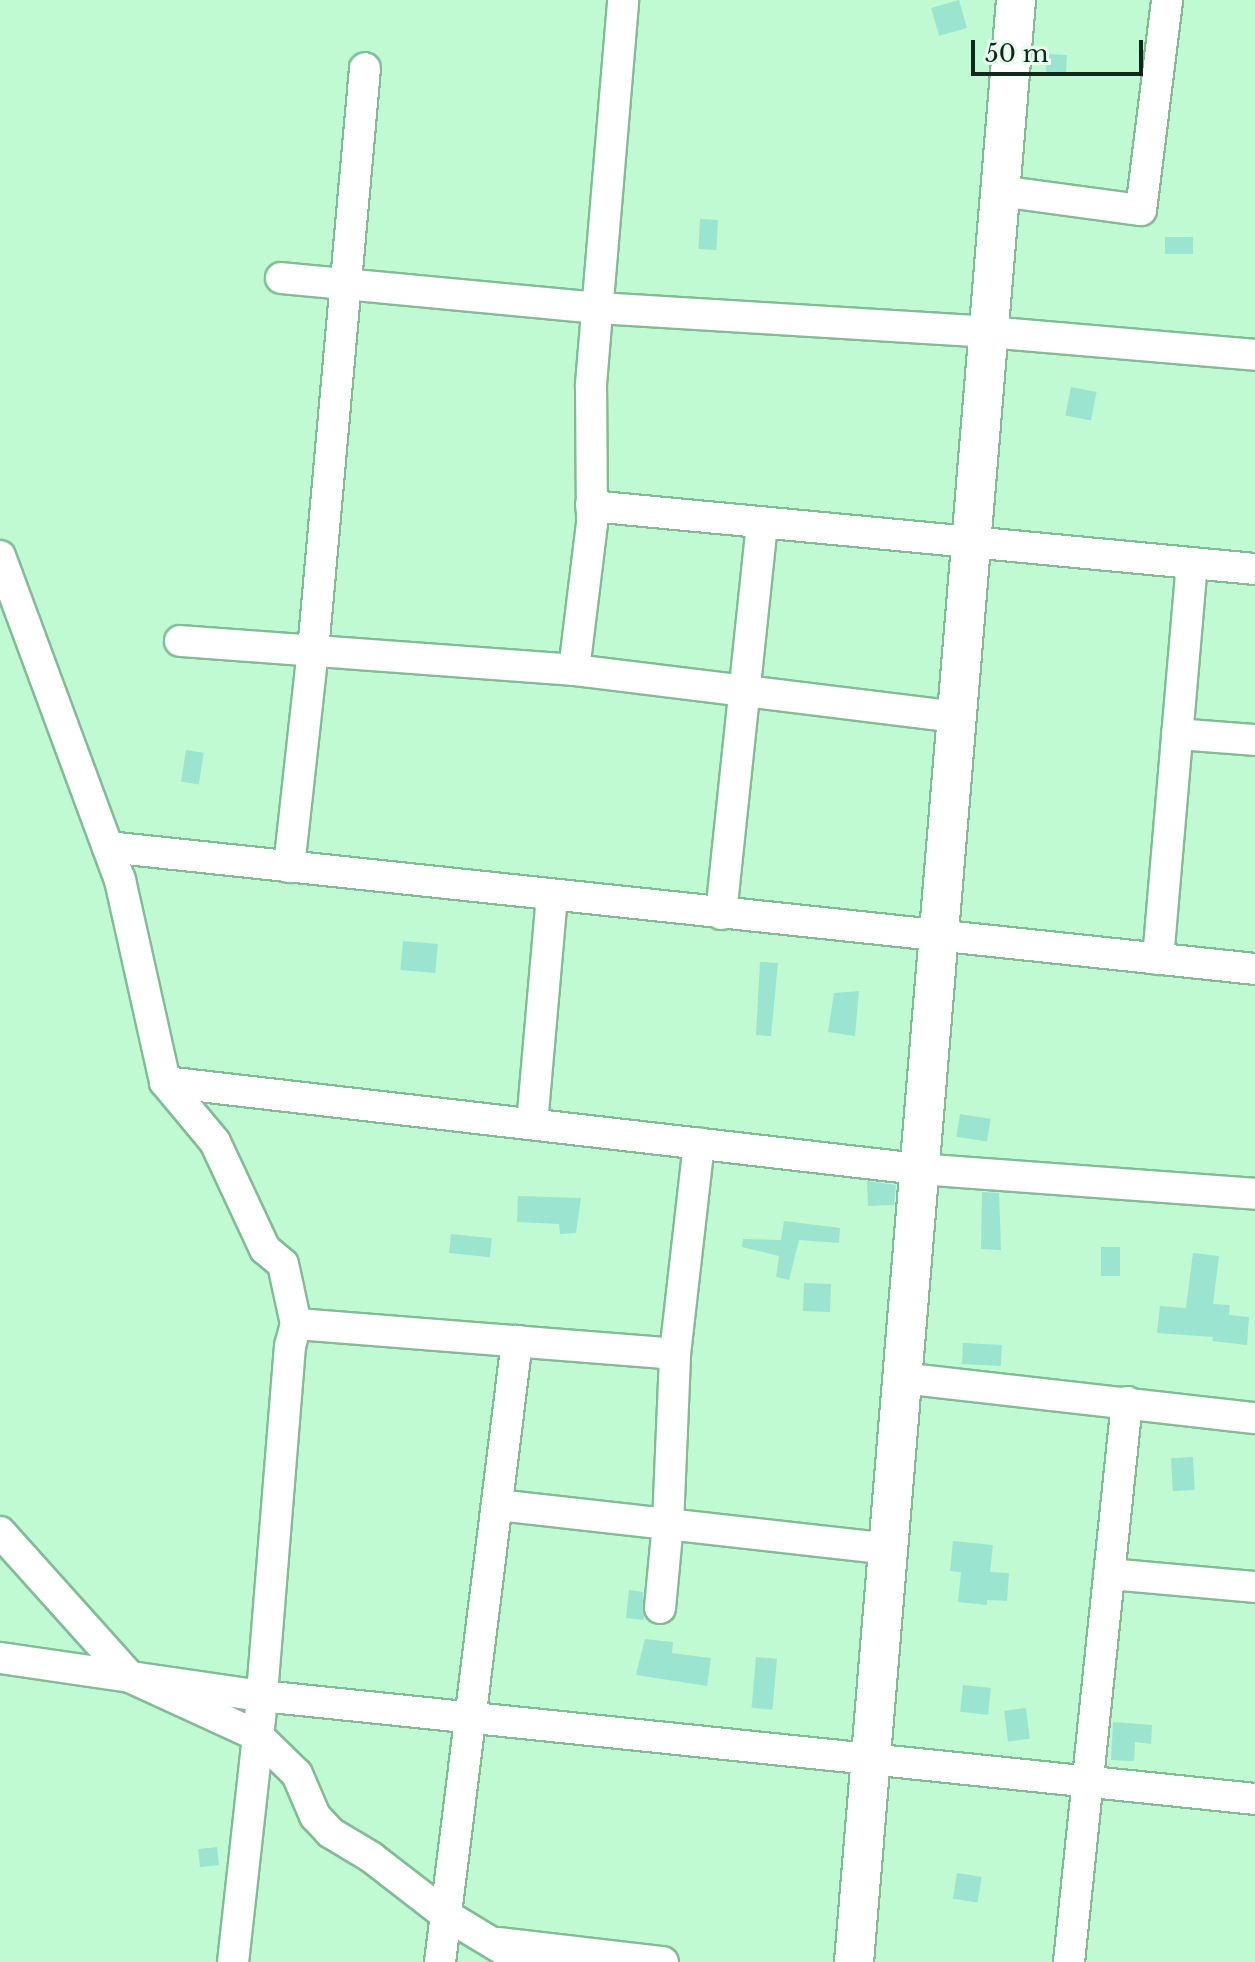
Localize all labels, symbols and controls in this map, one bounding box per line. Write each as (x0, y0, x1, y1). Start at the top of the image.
scale bar (975, 24, 1147, 74)
text: 50 m (985, 39, 1048, 68)

